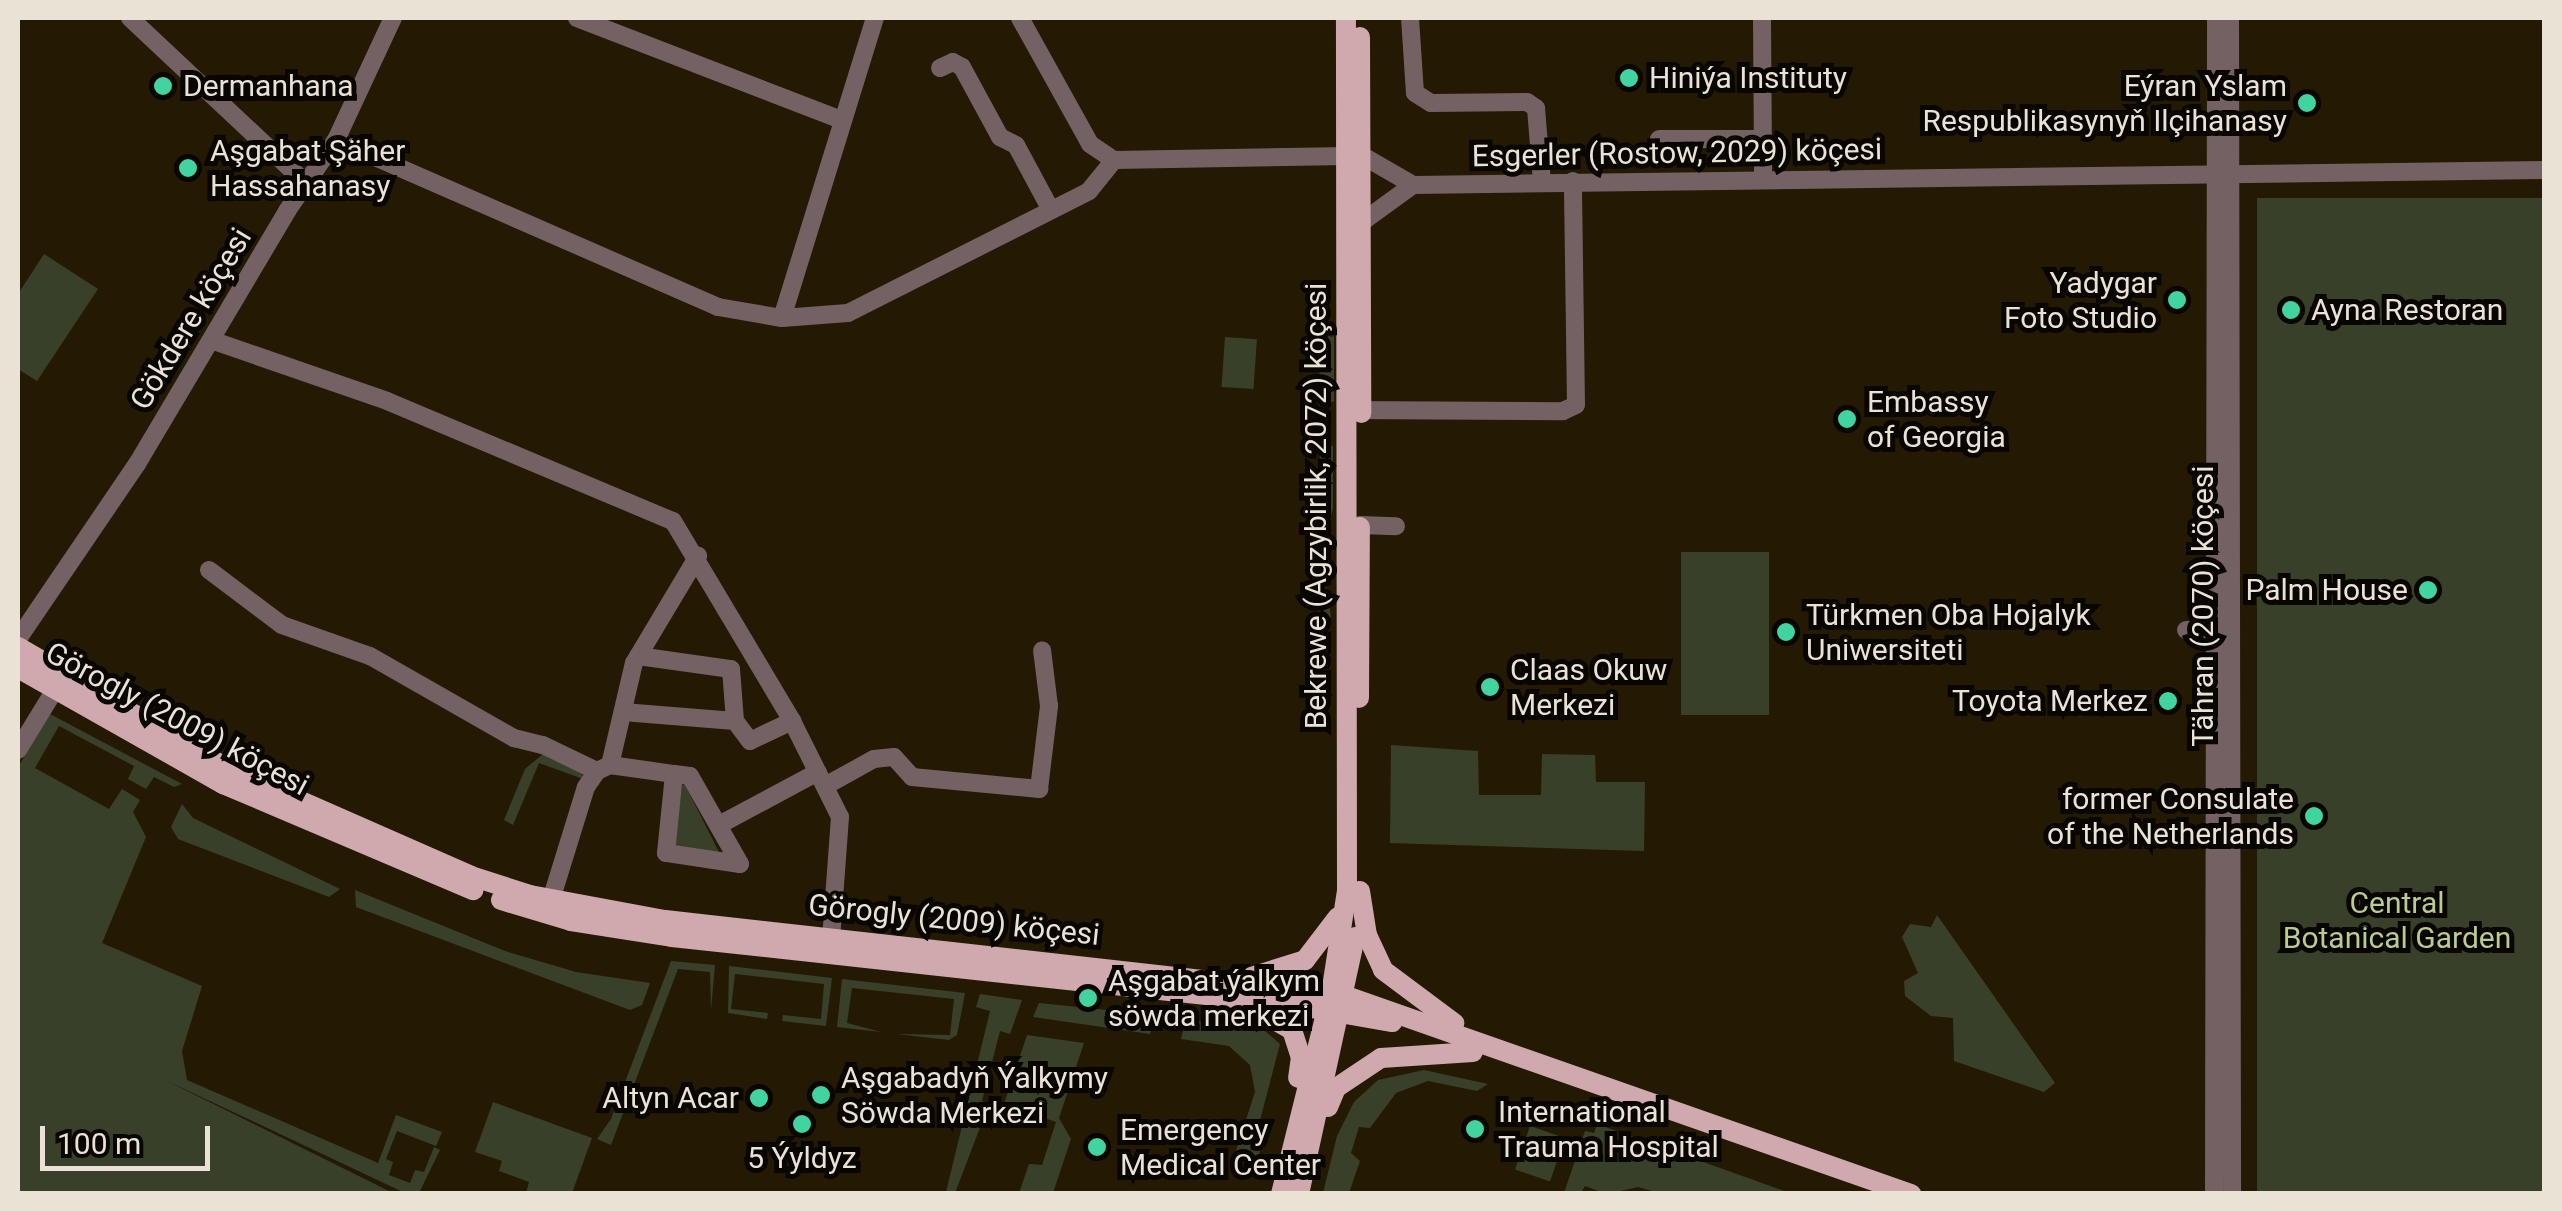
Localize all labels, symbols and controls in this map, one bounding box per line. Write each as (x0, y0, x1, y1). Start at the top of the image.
place label: Hiniýa Instituty (1649, 60, 1847, 96)
marker: Hiniýa Instituty (1618, 67, 1640, 89)
place label: Dermanhana (183, 68, 354, 104)
place label: Eýran Yslam Respublikasynyň Ilçihanasy (1922, 68, 2287, 138)
marker: Dermanhana (152, 75, 174, 97)
marker: Eýran Yslam Respublikasynyň Ilçihanasy (2296, 92, 2318, 114)
street label: Esgerler (Rostow, 2029) köçesi (1472, 131, 1882, 175)
place label: Aşgabat Şäher Hassahanasy (210, 133, 405, 204)
marker: Aşgabat Şäher Hassahanasy (175, 155, 201, 181)
street label: Gökdere köçesi (123, 222, 259, 416)
place label: Yadygar Foto Studio (2004, 265, 2157, 336)
street label: Bekrewe (Agzybirlik, 2072) köçesi (1298, 283, 1334, 729)
marker: Yadygar Foto Studio (2166, 289, 2188, 311)
place label: Ayna Restoran (2311, 292, 2503, 328)
marker: Ayna Restoran (2280, 299, 2302, 321)
place label: Embassy of Georgia (1867, 384, 2006, 454)
marker: Embassy of Georgia (1836, 408, 1858, 430)
street label: Tähran (2070) köçesi (2185, 465, 2221, 747)
place label: Palm House (2245, 572, 2408, 608)
marker: Palm House (2417, 579, 2439, 601)
place label: Türkmen Oba Hojalyk Uniwersiteti (1806, 597, 2091, 668)
marker: Türkmen Oba Hojalyk Uniwersiteti (1775, 621, 1797, 643)
street label: Görogly (2009) köçesi (39, 634, 315, 804)
place label: Claas Okuw Merkezi (1510, 652, 1667, 722)
marker: Claas Okuw Merkezi (1479, 676, 1501, 698)
place label: Toyota Merkez (1952, 683, 2148, 719)
marker: Toyota Merkez (2157, 690, 2179, 712)
place label: former Consulate of the Netherlands (2047, 781, 2294, 852)
marker: former Consulate of the Netherlands (2303, 805, 2325, 827)
park label: Central Botanical Garden (2283, 885, 2511, 956)
street label: Görogly (2009) köçesi (807, 887, 1101, 953)
place label: Aşgabat ýalkym söwda merkezi (1108, 963, 1320, 1034)
marker: Aşgabat ýalkym söwda merkezi (1077, 987, 1099, 1009)
place label: Aşgabadyň Ýalkymy Söwda Merkezi (841, 1060, 1108, 1130)
place label: Altyn Acar (602, 1080, 739, 1116)
marker: Aşgabadyň Ýalkymy Söwda Merkezi (810, 1084, 832, 1106)
marker: Altyn Acar (748, 1087, 770, 1109)
place label: International Trauma Hospital (1498, 1094, 1719, 1164)
scale bar (45, 1106, 215, 1168)
place label: Emergency Medical Center (1120, 1112, 1321, 1182)
marker: 5 Ýyldyz (791, 1113, 813, 1135)
marker: International Trauma Hospital (1462, 1116, 1488, 1142)
text: 100 m (57, 1126, 141, 1161)
marker: Emergency Medical Center (1084, 1134, 1110, 1160)
place label: 5 Ýyldyz (747, 1140, 857, 1176)

